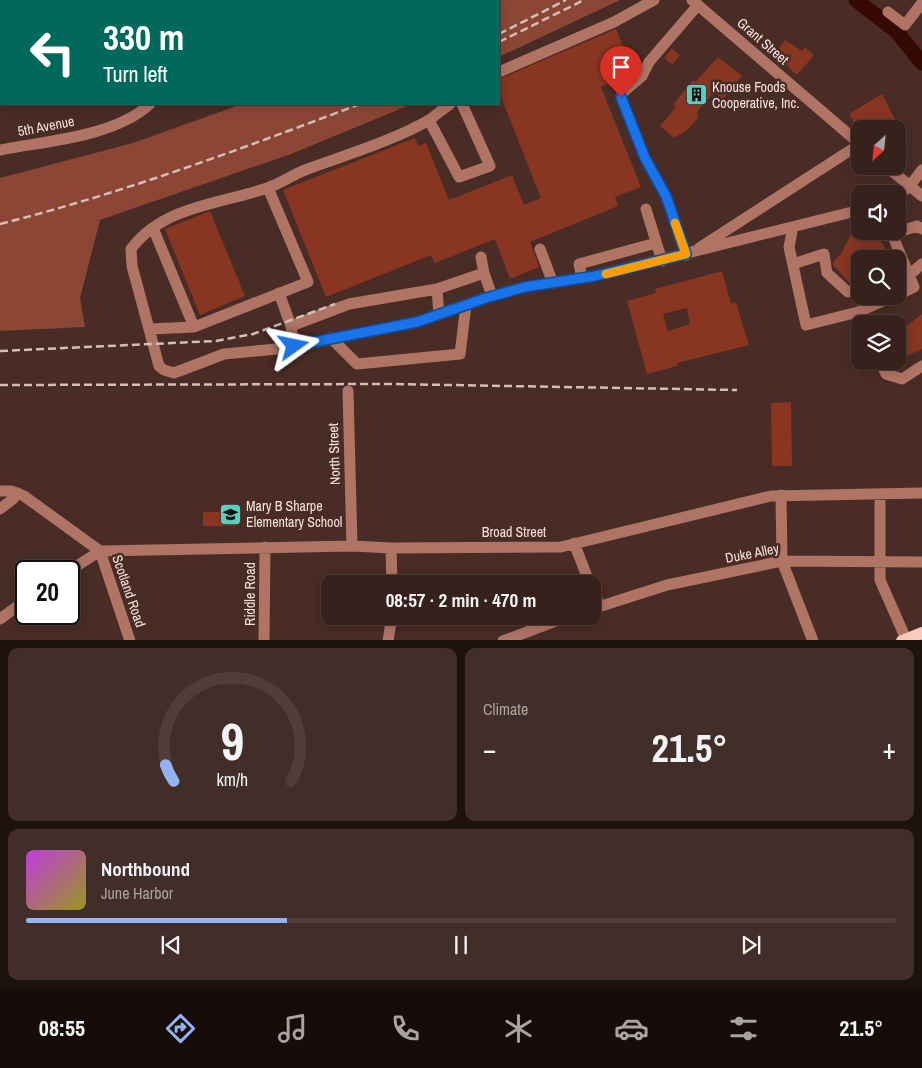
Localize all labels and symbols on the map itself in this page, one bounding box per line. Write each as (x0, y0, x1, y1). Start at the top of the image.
street label: Grant Street (733, 14, 793, 68)
pin (600, 46, 642, 97)
place label: Knouse Foods Cooperative, Inc. (712, 78, 799, 112)
building icon: Knouse Foods Cooperative, Inc. (684, 83, 708, 107)
street label: 5th Avenue (16, 112, 76, 140)
north arrow (851, 120, 906, 175)
position arrow (267, 319, 319, 371)
street label: North Street (324, 423, 344, 485)
place label: Mary B Sharpe Elementary School (246, 497, 342, 531)
school or university icon: Mary B Sharpe Elementary School (218, 502, 242, 526)
street label: Broad Street (482, 523, 546, 541)
street label: Duke Alley (724, 539, 781, 567)
street label: Scotland Road (108, 552, 150, 630)
speed limit sign: 20 (15, 560, 80, 625)
street label: Riddle Road (241, 562, 259, 626)

